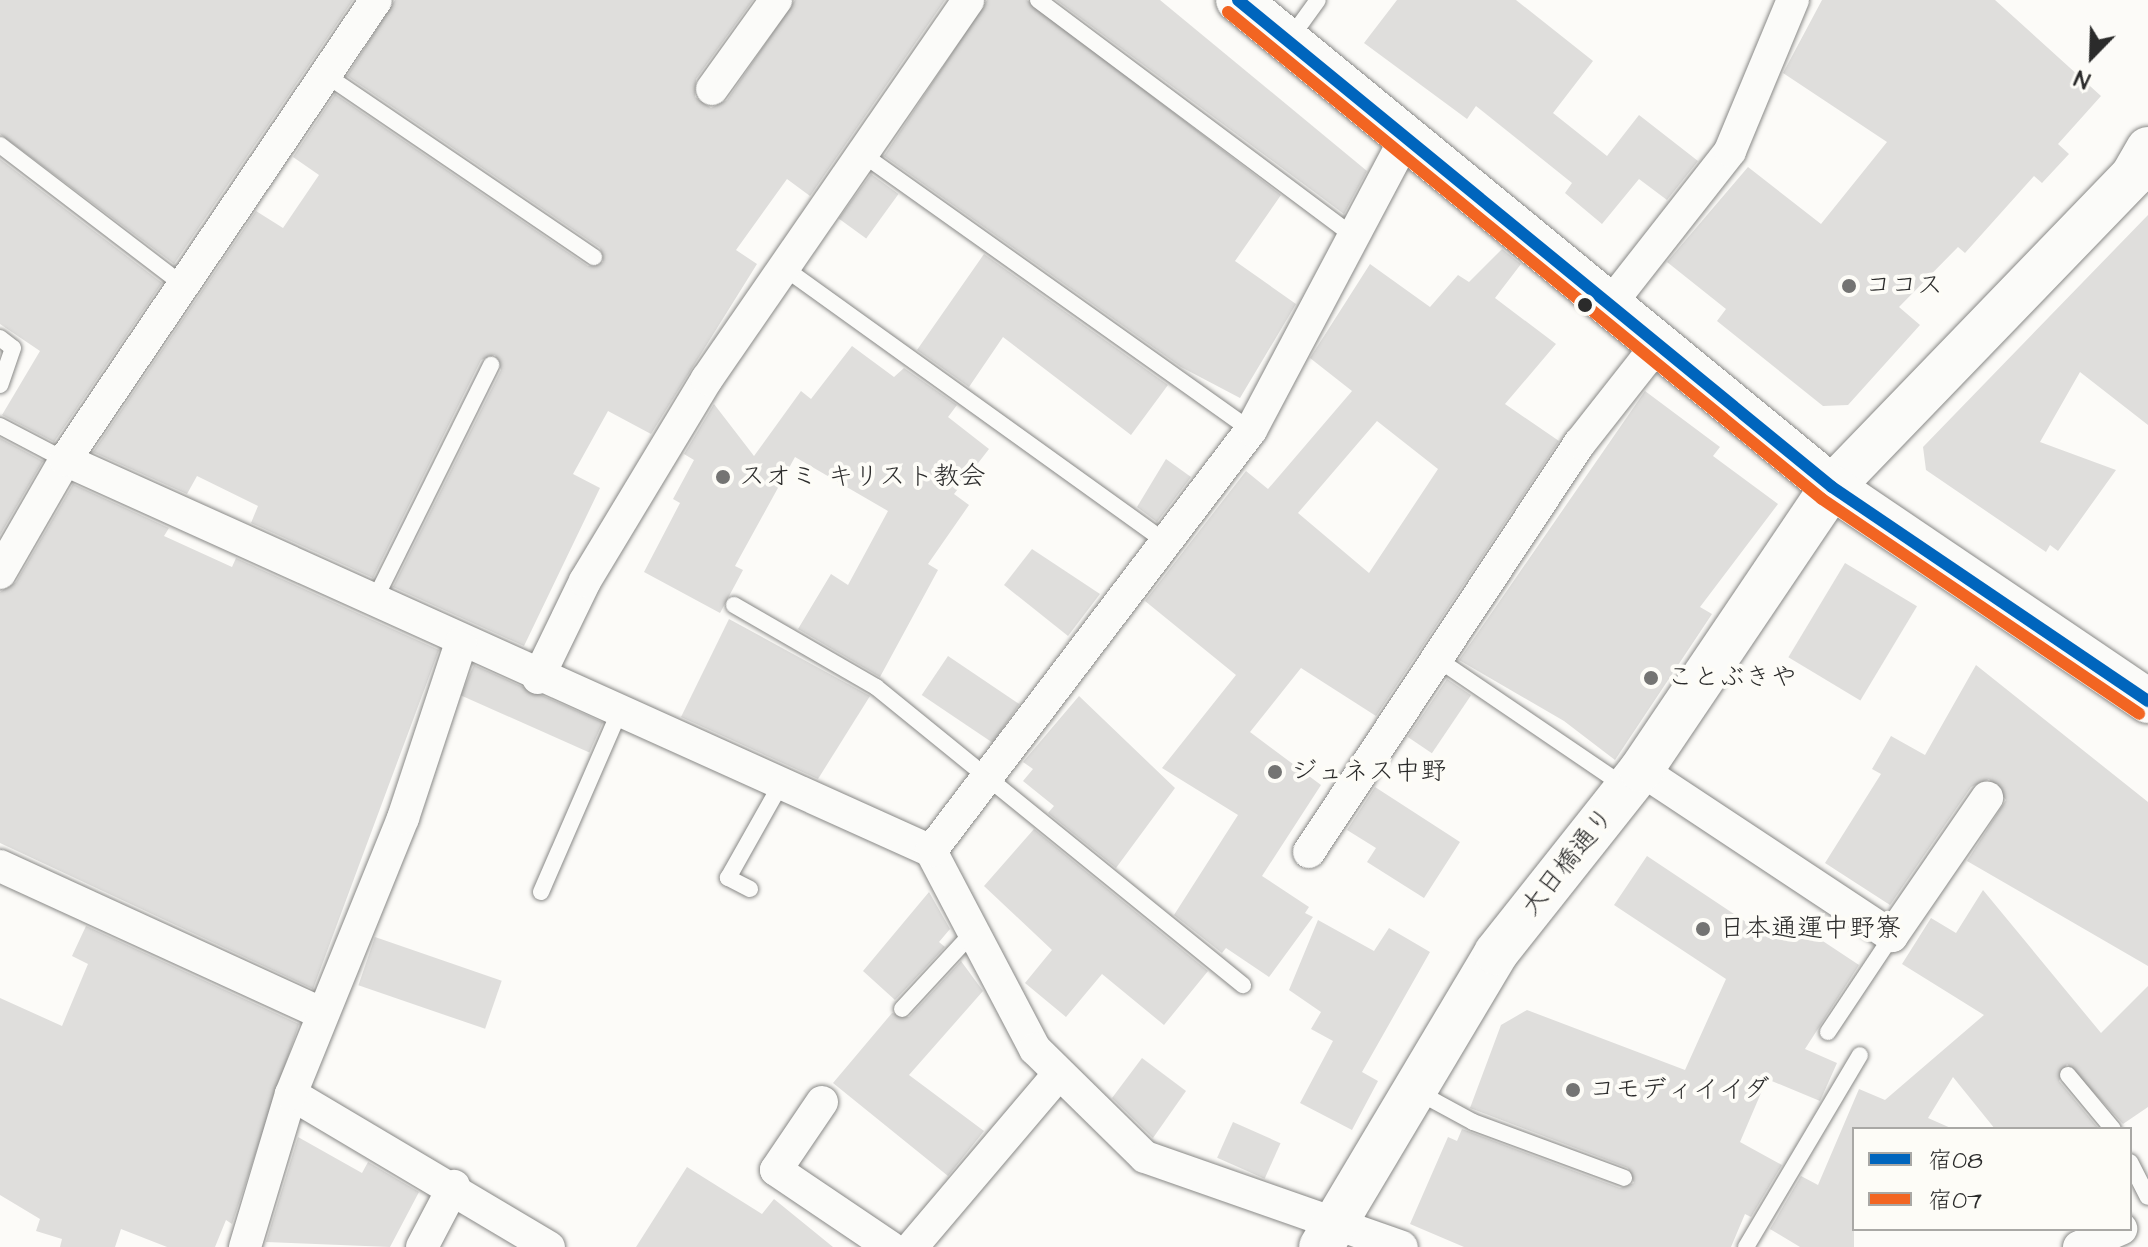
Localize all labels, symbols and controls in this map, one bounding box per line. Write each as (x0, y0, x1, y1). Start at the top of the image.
north arrow (2052, 16, 2132, 96)
text: N (2070, 62, 2095, 96)
place label: ココス (1865, 270, 1943, 302)
marker: ココス (1840, 277, 1858, 295)
unlabelled marker (1577, 297, 1593, 313)
place label: スオミ キリスト教会 (739, 461, 983, 493)
marker: スオミ キリスト教会 (714, 468, 732, 486)
place label: ことぶきや (1667, 662, 1797, 694)
marker: ことぶきや (1642, 669, 1660, 687)
place label: ジュネス中野 (1291, 756, 1447, 788)
marker: ジュネス中野 (1266, 763, 1284, 781)
street label: 大日橋通り (1515, 802, 1621, 922)
place label: 日本通運中野寮 (1719, 913, 1901, 945)
marker: 日本通運中野寮 (1694, 920, 1712, 938)
place label: コモディイイダ (1589, 1074, 1771, 1106)
marker: コモディイイダ (1564, 1081, 1582, 1099)
legend (1852, 1127, 2132, 1231)
text: 宿08 (1928, 1144, 1983, 1178)
text: 宿07 (1928, 1184, 1982, 1218)

